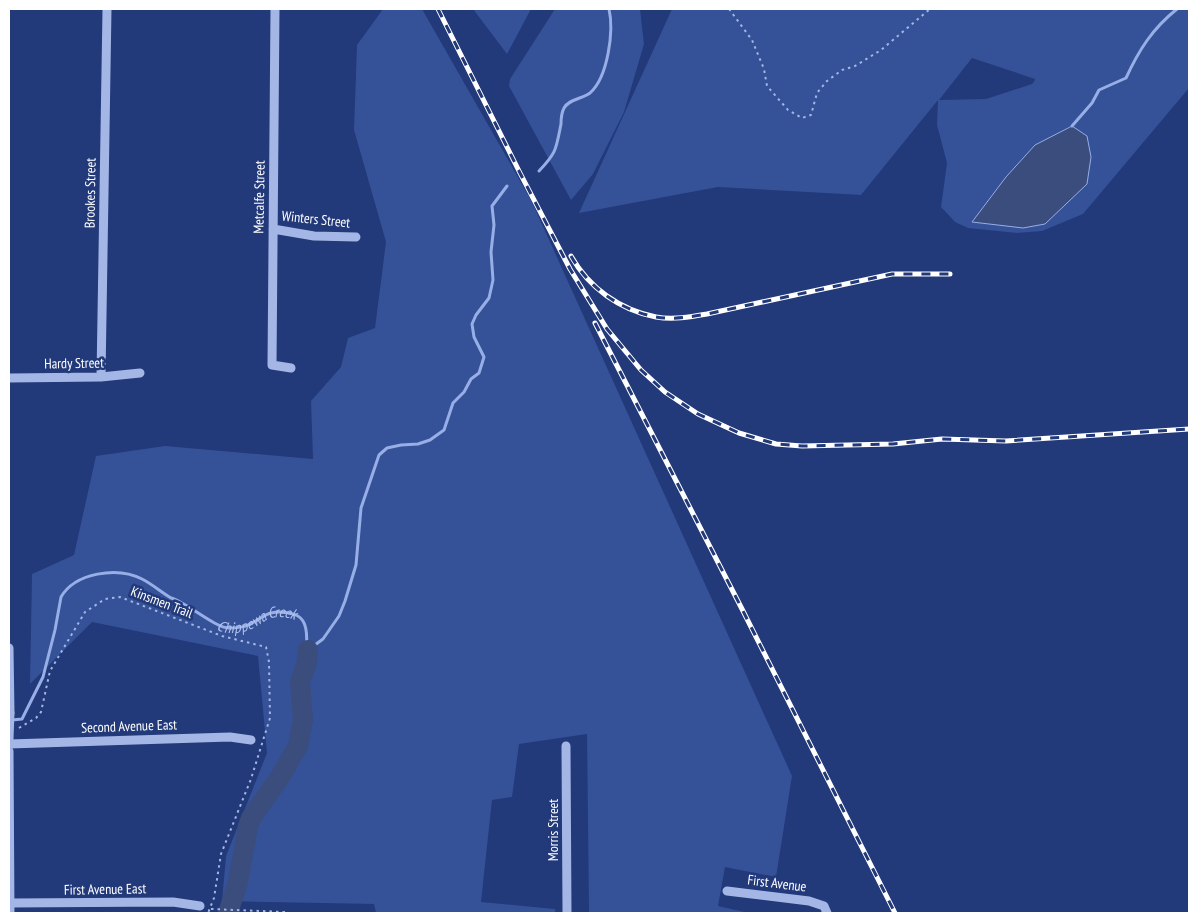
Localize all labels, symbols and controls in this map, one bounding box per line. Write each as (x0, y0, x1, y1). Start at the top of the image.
street label: Brookes Street (80, 158, 100, 228)
street label: Metcalfe Street (249, 160, 269, 234)
street label: Winters Street (281, 206, 351, 232)
street label: Hardy Street (44, 353, 104, 373)
street label: Kinsmen Trail (128, 582, 196, 622)
water label: Chippewa Creek (215, 602, 302, 637)
street label: Second Avenue East (81, 715, 177, 737)
street label: Morris Street (544, 799, 562, 861)
street label: First Avenue (747, 870, 808, 896)
street label: First Avenue East (64, 879, 146, 899)

